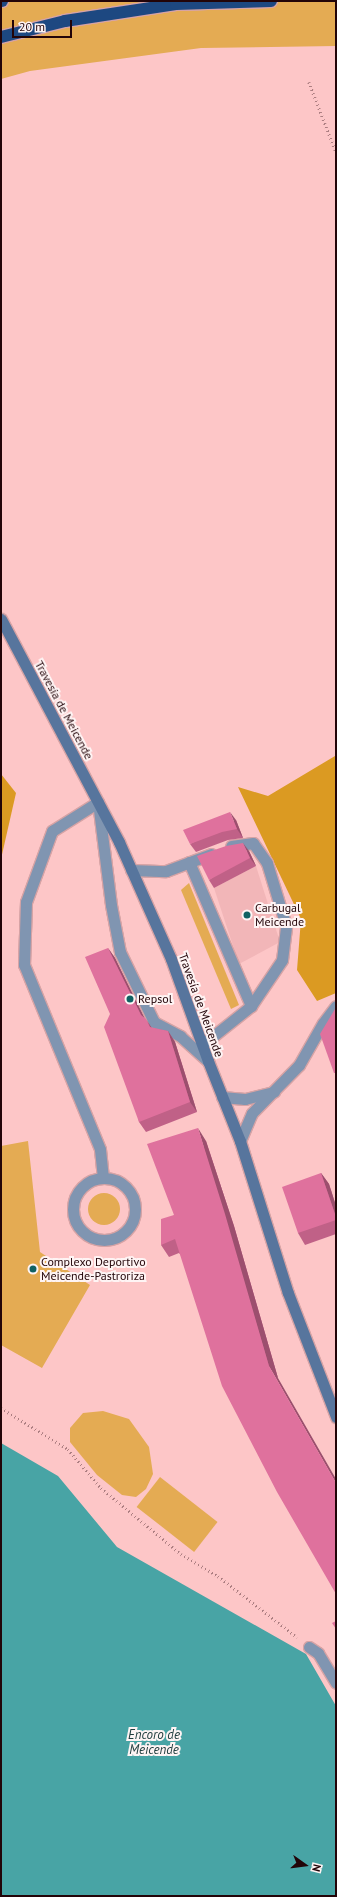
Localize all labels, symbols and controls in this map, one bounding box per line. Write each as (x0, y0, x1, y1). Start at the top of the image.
scale bar (14, 12, 74, 38)
text: 20 m (19, 19, 45, 34)
street label: Travesía de Meicende (32, 658, 96, 762)
place label: Carbugal Meicende (255, 901, 304, 929)
marker: Carbugal Meicende (242, 910, 252, 920)
street label: Travesía de Meicende (176, 951, 226, 1059)
place label: Repsol (138, 992, 172, 1006)
marker: Repsol (125, 994, 135, 1004)
place label: Complexo Deportivo Meicende-Pastroriza (41, 1255, 146, 1283)
marker: Complexo Deportivo Meicende-Pastroriza (28, 1264, 38, 1274)
water label: Encoro de Meicende (128, 1728, 180, 1759)
north arrow (285, 1845, 325, 1885)
text: N (309, 1863, 324, 1873)

